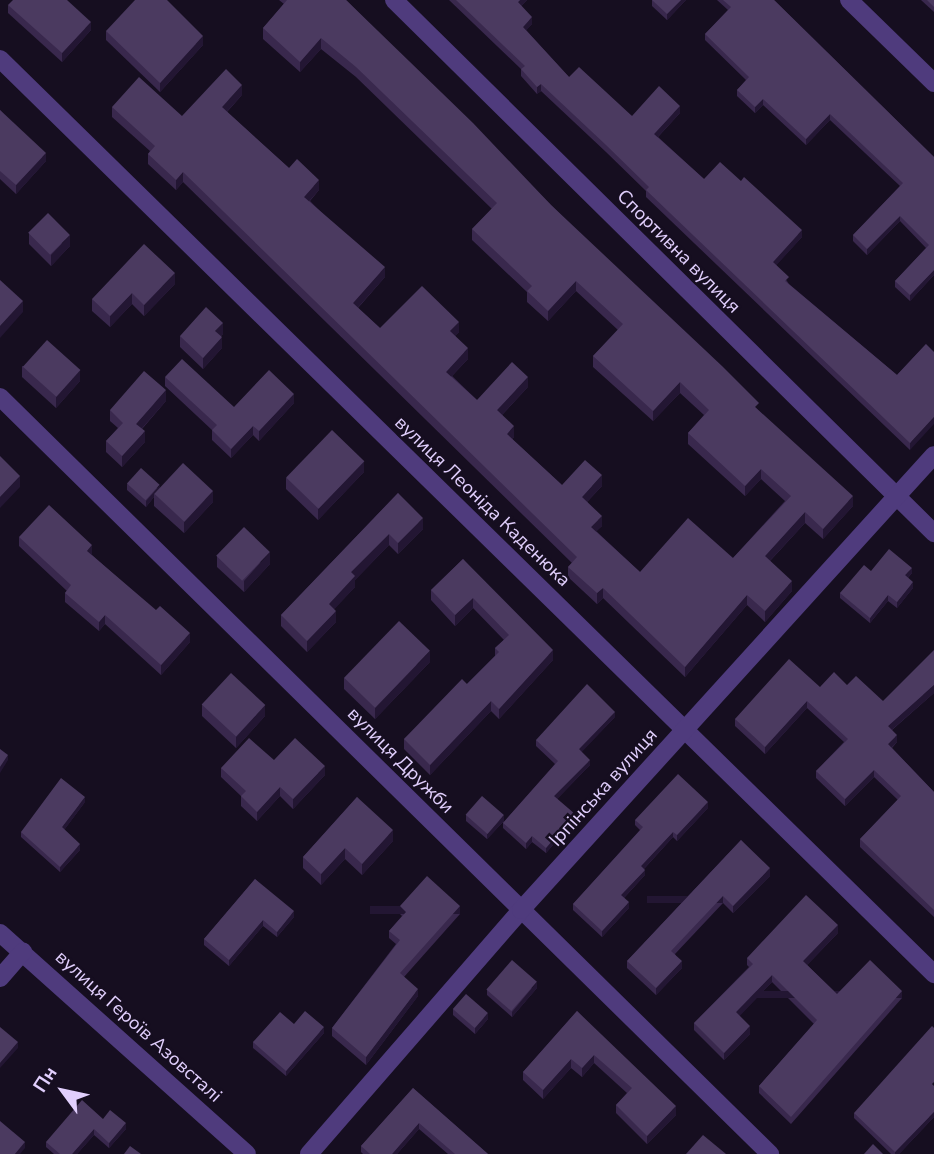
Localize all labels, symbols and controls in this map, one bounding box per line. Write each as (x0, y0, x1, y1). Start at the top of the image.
street label: Спортивна вулиця (611, 185, 745, 319)
street label: вулиця Леоніда Каденюка (389, 412, 575, 592)
street label: вулиця Дружби (342, 703, 458, 819)
street label: Ірпінська вулиця (545, 724, 663, 852)
street label: вулиця Героїв Азовсталі (50, 946, 226, 1108)
north arrow (28, 1056, 98, 1126)
text: Пн (27, 1062, 63, 1098)

